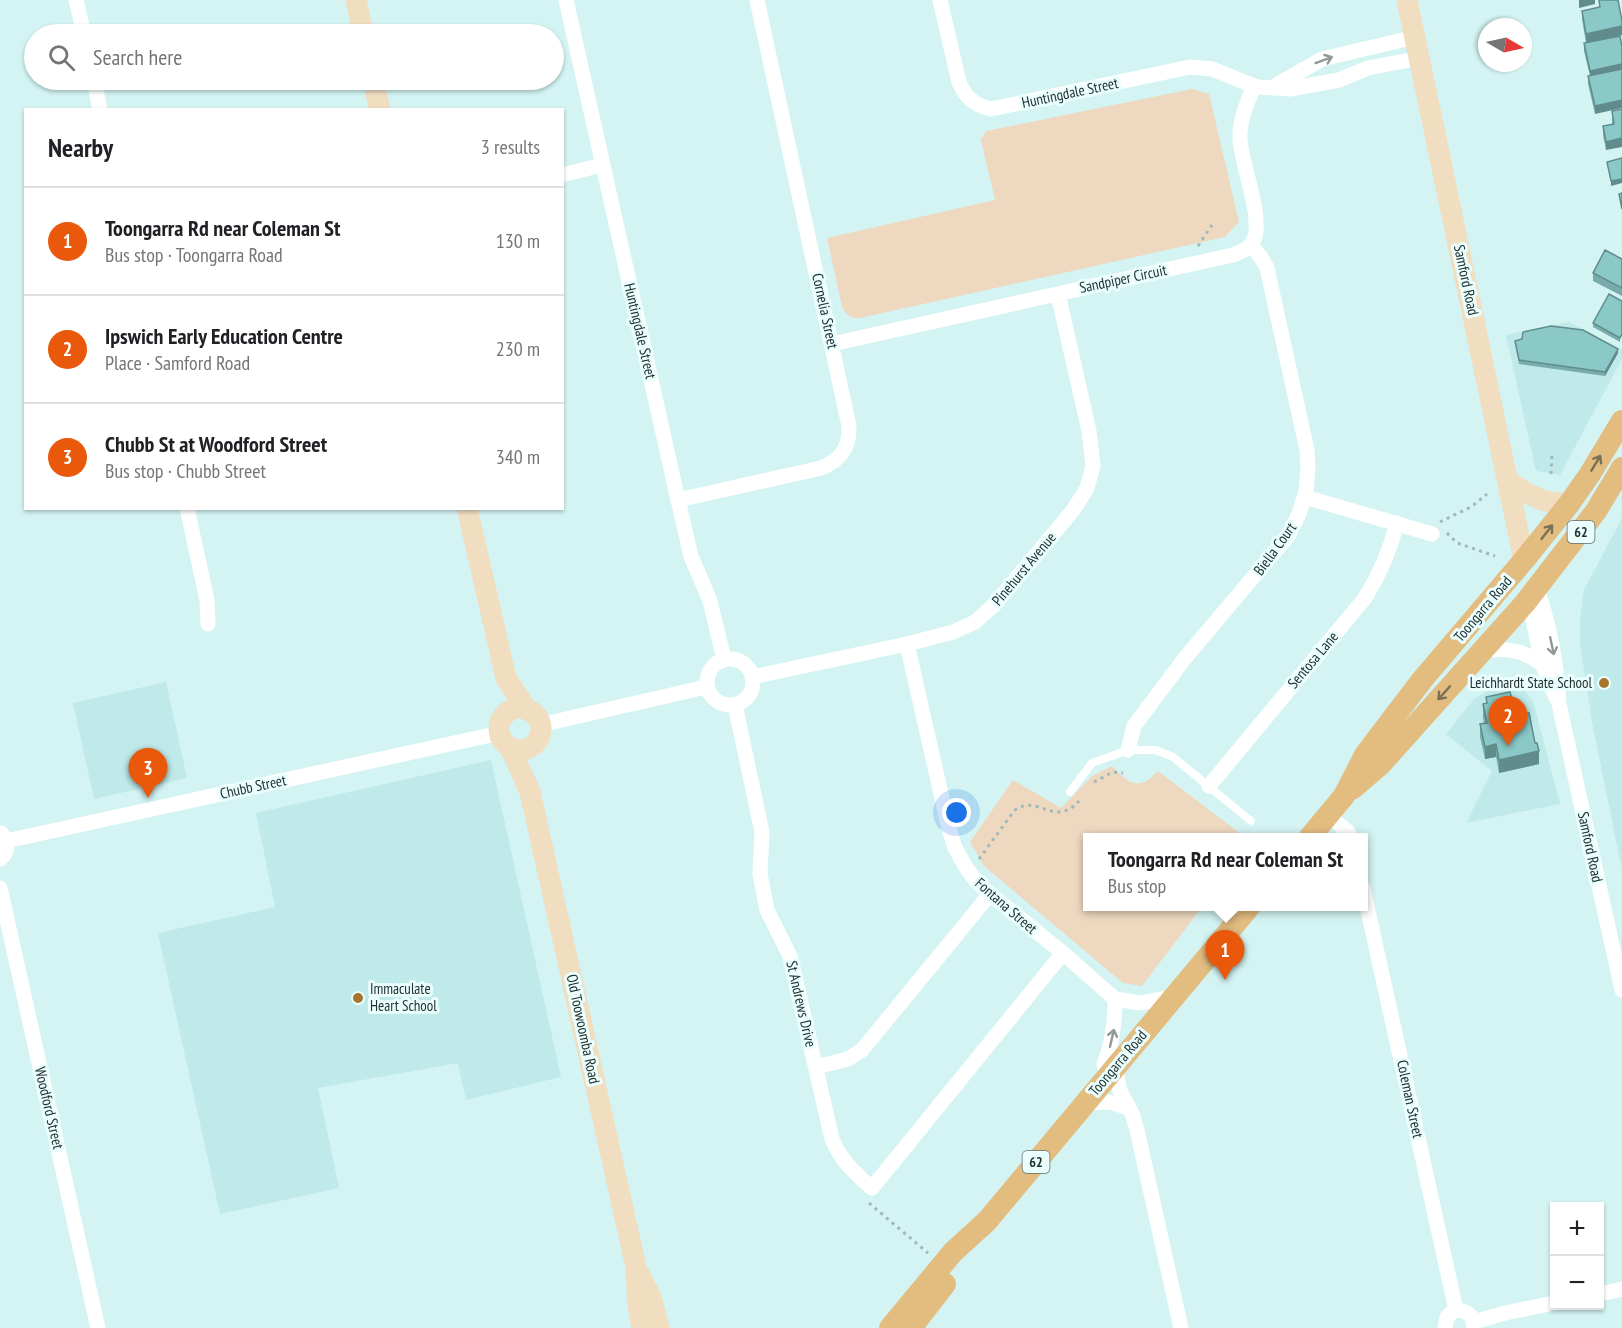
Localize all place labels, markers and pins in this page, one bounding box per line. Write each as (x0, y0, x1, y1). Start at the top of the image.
place label: Leichhardt State School (1470, 673, 1592, 692)
marker: Leichhardt State School (1597, 676, 1611, 690)
pin: 2 (1488, 696, 1528, 746)
pin: 3 (128, 748, 168, 798)
pin: 1 (1206, 930, 1244, 980)
place label: Immaculate Heart School (370, 979, 437, 1015)
marker: Immaculate Heart School (351, 991, 365, 1005)

